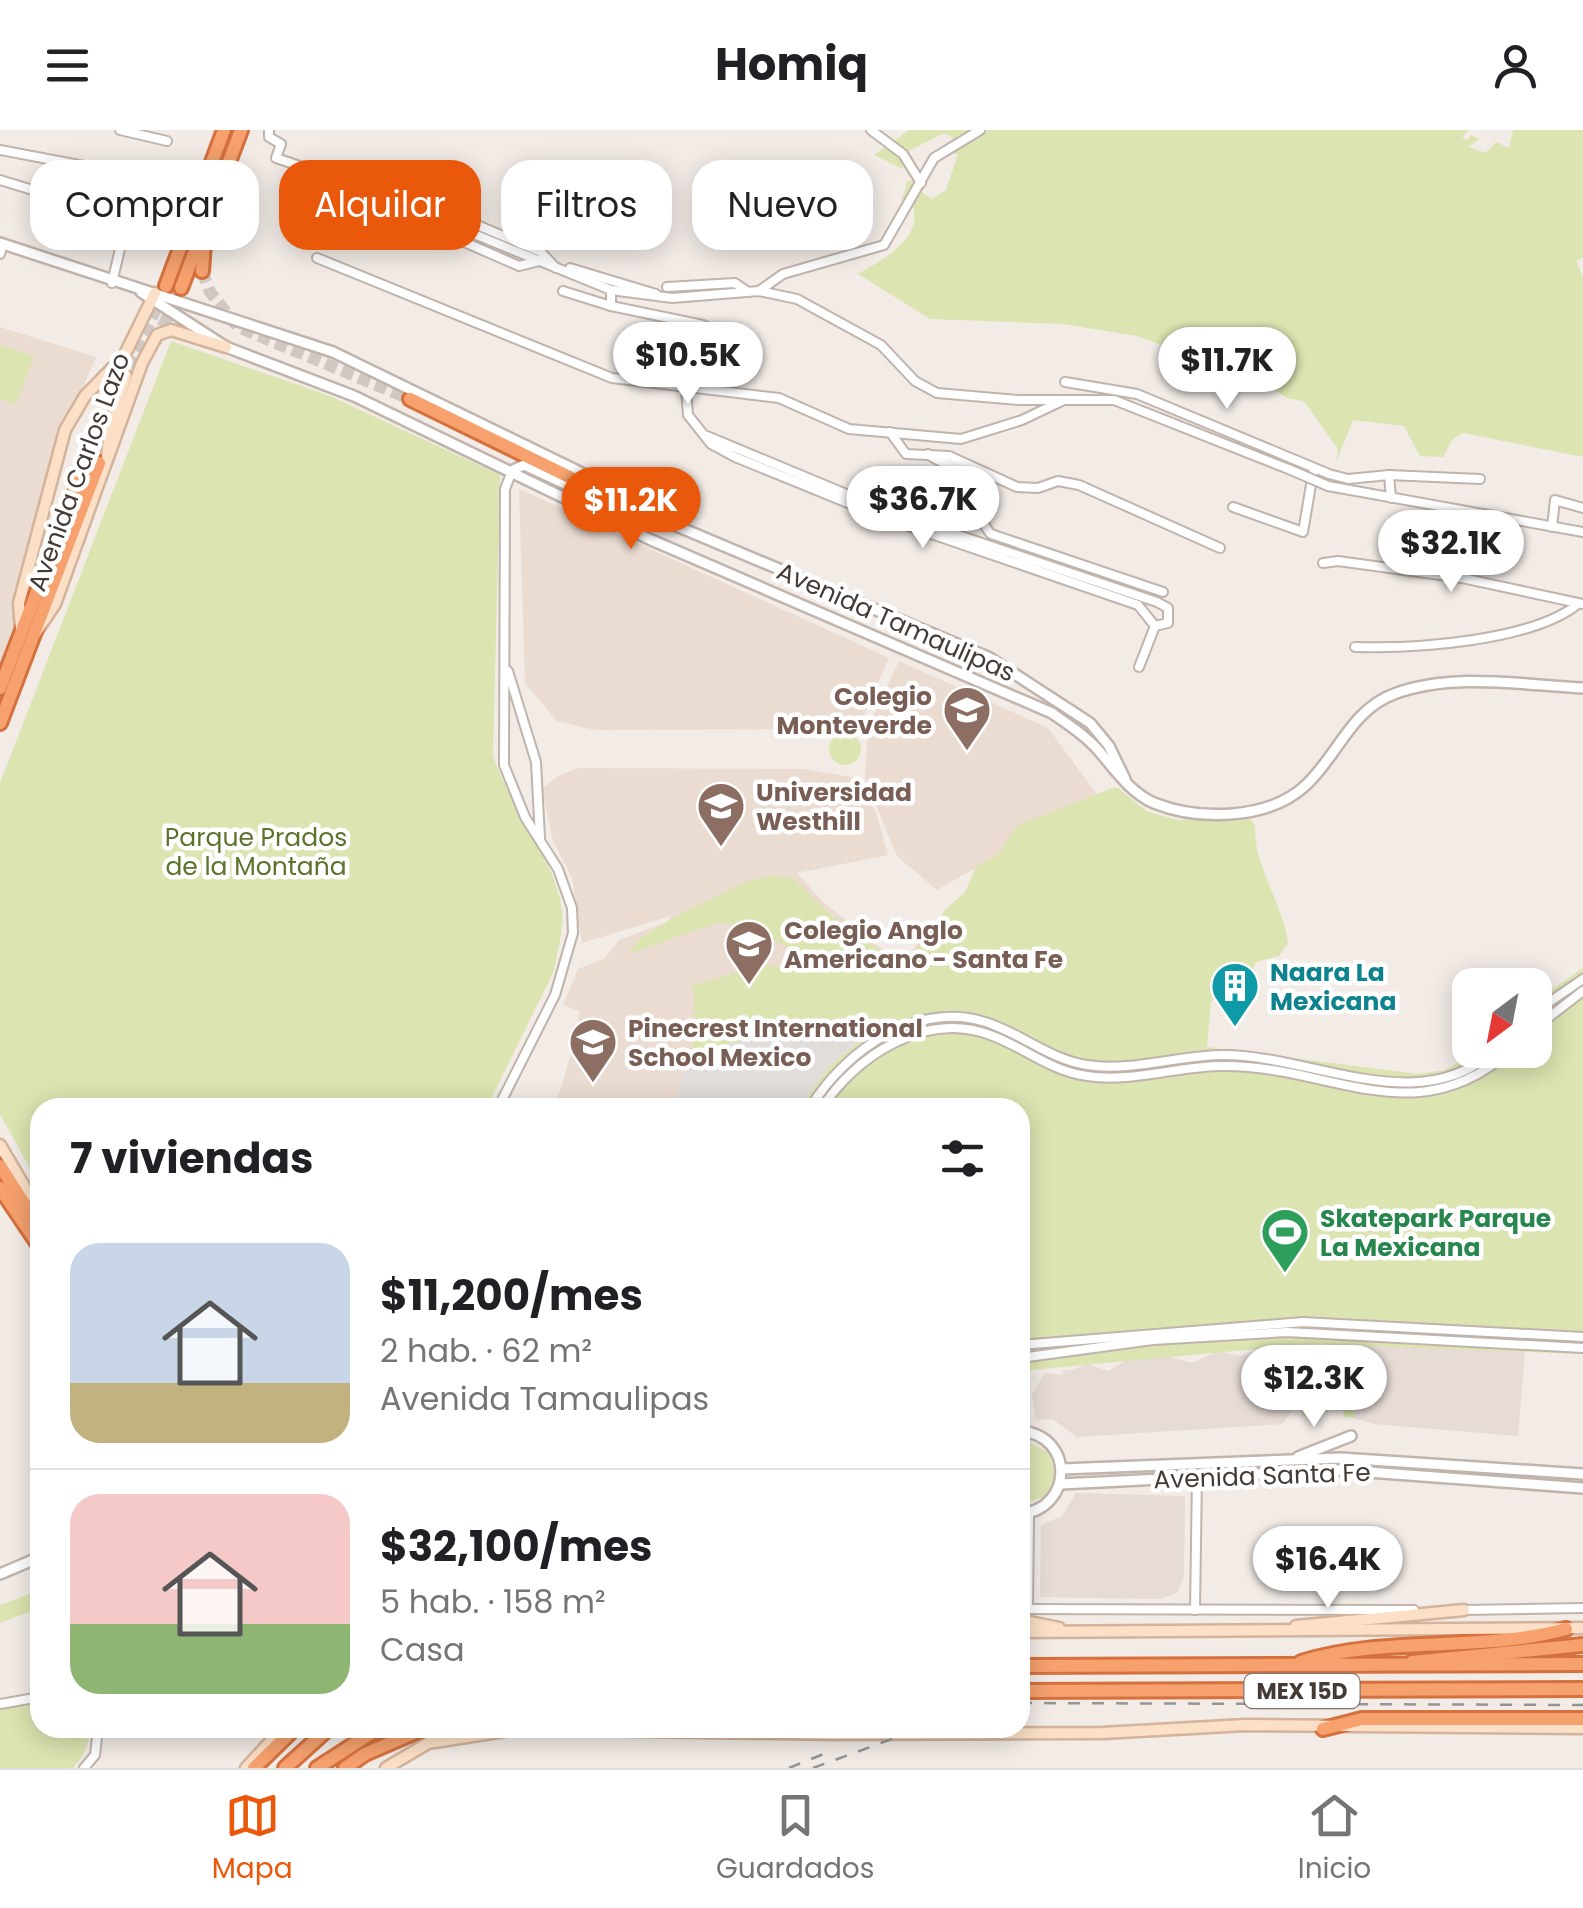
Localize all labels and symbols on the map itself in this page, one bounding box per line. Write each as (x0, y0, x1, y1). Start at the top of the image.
pin: $10.5K (607, 322, 769, 407)
pin: $11.7K (1146, 327, 1308, 412)
street label: Avenida Carlos Lazo (20, 348, 138, 596)
pin: $36.7K (842, 466, 1004, 551)
pin: $11.2K (550, 467, 712, 552)
pin: $32.1K (1370, 510, 1532, 595)
street label: Avenida Tamaulipas (771, 554, 1021, 690)
place label: Colegio Monteverde (777, 679, 932, 743)
school or university icon: Colegio Monteverde (941, 684, 993, 752)
place label: Universidad Westhill (756, 775, 912, 839)
school or university icon: Universidad Westhill (695, 780, 747, 848)
park label: Parque Prados de la Montaña (165, 820, 347, 884)
place label: Colegio Anglo Americano - Santa Fe (784, 913, 1063, 977)
school or university icon: Colegio Anglo Americano - Santa Fe (723, 918, 775, 986)
place label: Naara La Mexicana (1270, 955, 1396, 1019)
building icon: Naara La Mexicana (1209, 960, 1261, 1028)
north arrow (1452, 968, 1552, 1068)
place label: Pinecrest International School Mexico (628, 1011, 923, 1075)
school or university icon: Pinecrest International School Mexico (567, 1016, 619, 1084)
place label: Skatepark Parque La Mexicana (1320, 1201, 1551, 1265)
sports icon: Skatepark Parque La Mexicana (1259, 1206, 1311, 1274)
pin: $12.3K (1233, 1345, 1395, 1430)
street label: Avenida Santa Fe (1153, 1455, 1371, 1497)
pin: $16.4K (1247, 1526, 1409, 1611)
road number: MEX 15D (1244, 1674, 1360, 1708)

